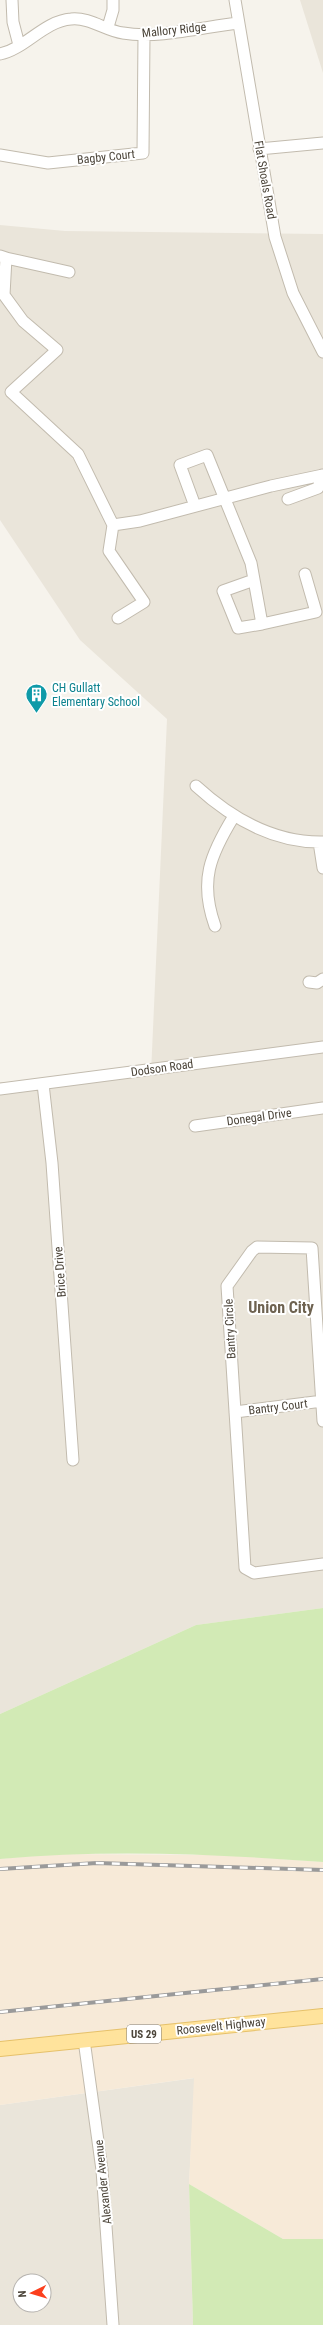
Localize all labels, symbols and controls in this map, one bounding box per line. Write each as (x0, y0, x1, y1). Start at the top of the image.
street label: Mallory Ridge (141, 20, 207, 40)
street label: Flat Shoals Road (251, 140, 279, 220)
street label: Bagby Court (76, 147, 136, 167)
place label: CH Gullatt Elementary School (52, 681, 140, 709)
building icon: CH Gullatt Elementary School (24, 682, 50, 715)
street label: Dodson Road (130, 1057, 194, 1079)
street label: Donegal Drive (226, 1105, 293, 1128)
street label: Brice Drive (51, 1246, 69, 1298)
street label: Bantry Circle (221, 1298, 239, 1359)
district label: Union City (248, 1298, 314, 1317)
street label: Bantry Court (248, 1396, 309, 1418)
street label: Roosevelt Highway (176, 2014, 266, 2038)
road number: US 29 (127, 2025, 161, 2043)
street label: Alexander Avenue (92, 2139, 114, 2225)
north arrow (12, 2273, 52, 2313)
text: N (16, 2290, 29, 2298)

